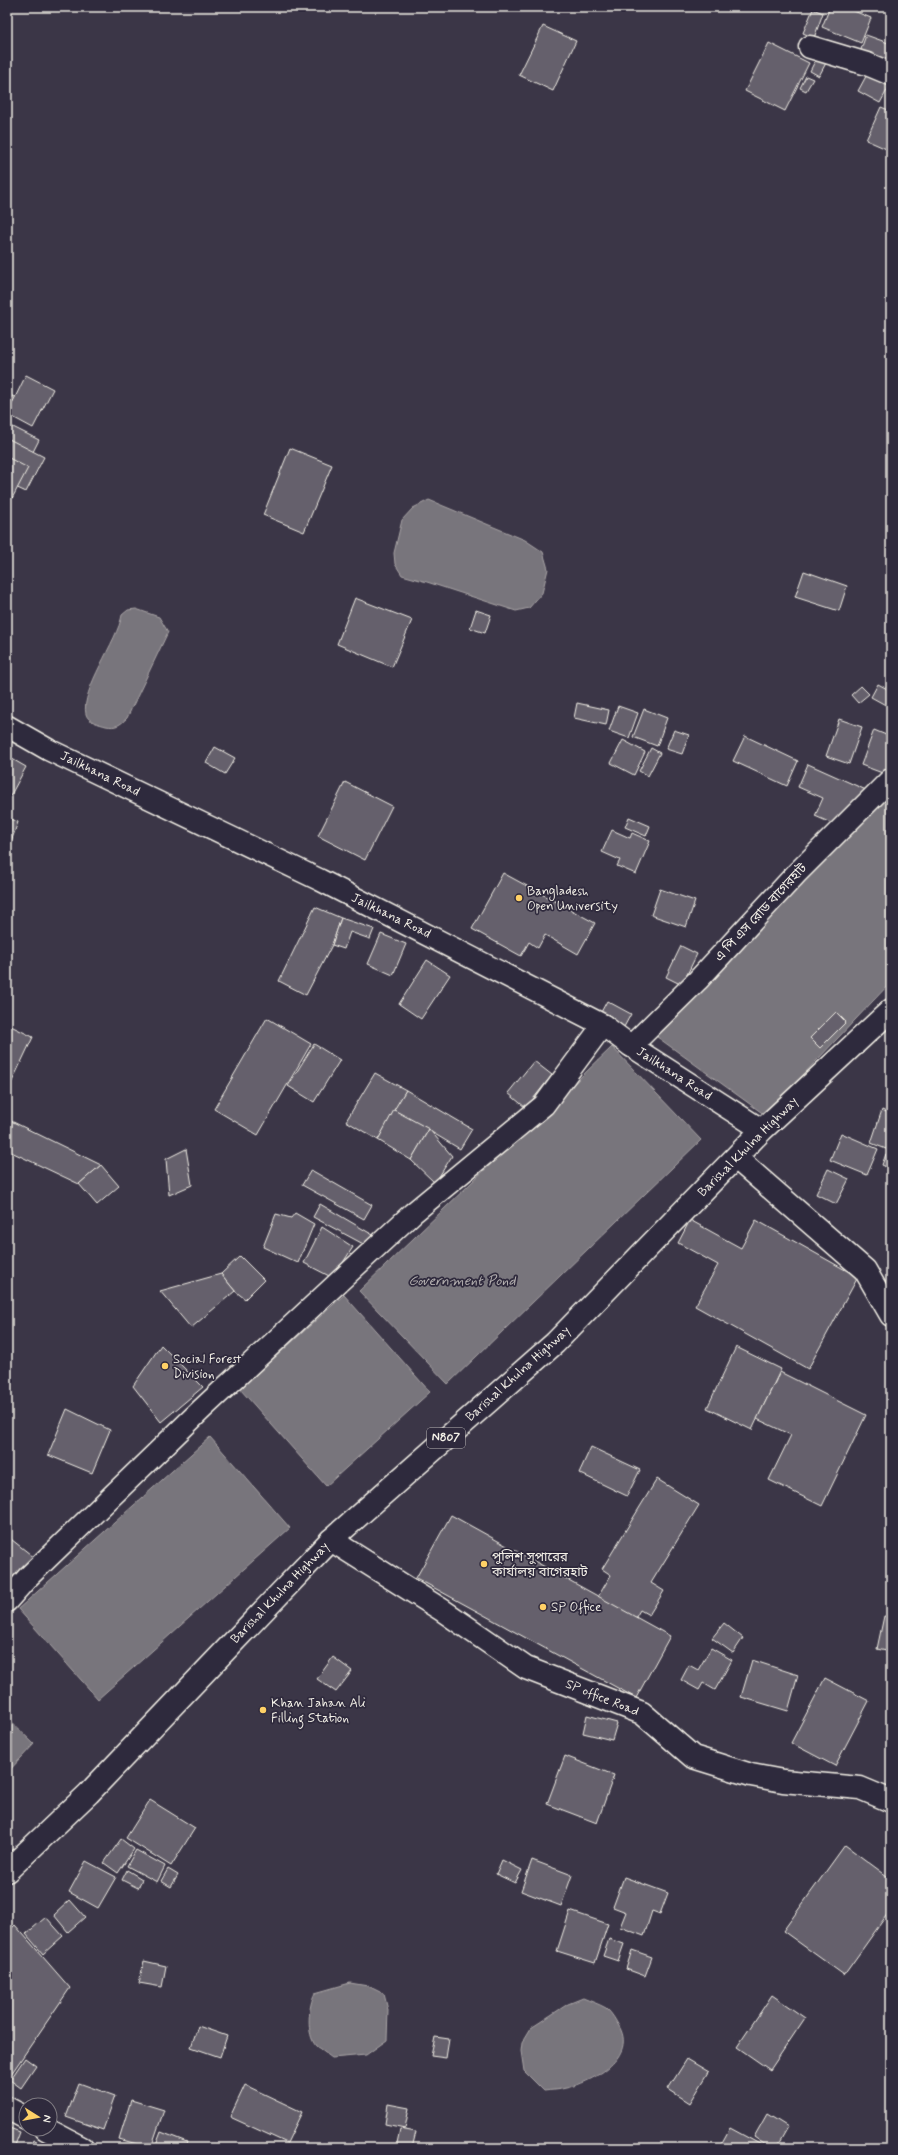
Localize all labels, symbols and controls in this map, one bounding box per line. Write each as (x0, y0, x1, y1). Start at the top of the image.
street label: Jailkhana Road (57, 747, 143, 801)
street label: এ পি এস রোড বাগেরহাট (711, 860, 812, 966)
place label: Bangladesh Open University (527, 883, 618, 915)
street label: Jailkhana Road (348, 889, 434, 943)
marker: Bangladesh Open University (514, 893, 524, 903)
street label: Jailkhana Road (633, 1043, 715, 1105)
street label: Barishal Khulna Highway (694, 1093, 802, 1201)
water label: Government Pond (408, 1272, 517, 1290)
street label: Barishal Khulna Highway (462, 1323, 574, 1425)
place label: Social Forest Division (173, 1351, 241, 1383)
marker: Social Forest Division (160, 1361, 170, 1371)
road number: N807 (427, 1428, 465, 1448)
street label: Barishal Khulna Highway (227, 1539, 333, 1647)
place label: পুলিশ সুপারের কার্যালয় বাগেরহাট (491, 1549, 589, 1581)
marker: পুলিশ সুপারের কার্যালয় বাগেরহাট (479, 1559, 489, 1569)
place label: SP Office (551, 1599, 601, 1616)
marker: SP Office (538, 1602, 548, 1612)
street label: SP office Road (563, 1676, 641, 1720)
place label: Khan Jahan Ali Filling Station (271, 1695, 366, 1729)
marker: Khan Jahan Ali Filling Station (258, 1705, 268, 1715)
north arrow (18, 2097, 58, 2137)
text: N (39, 2114, 54, 2124)

